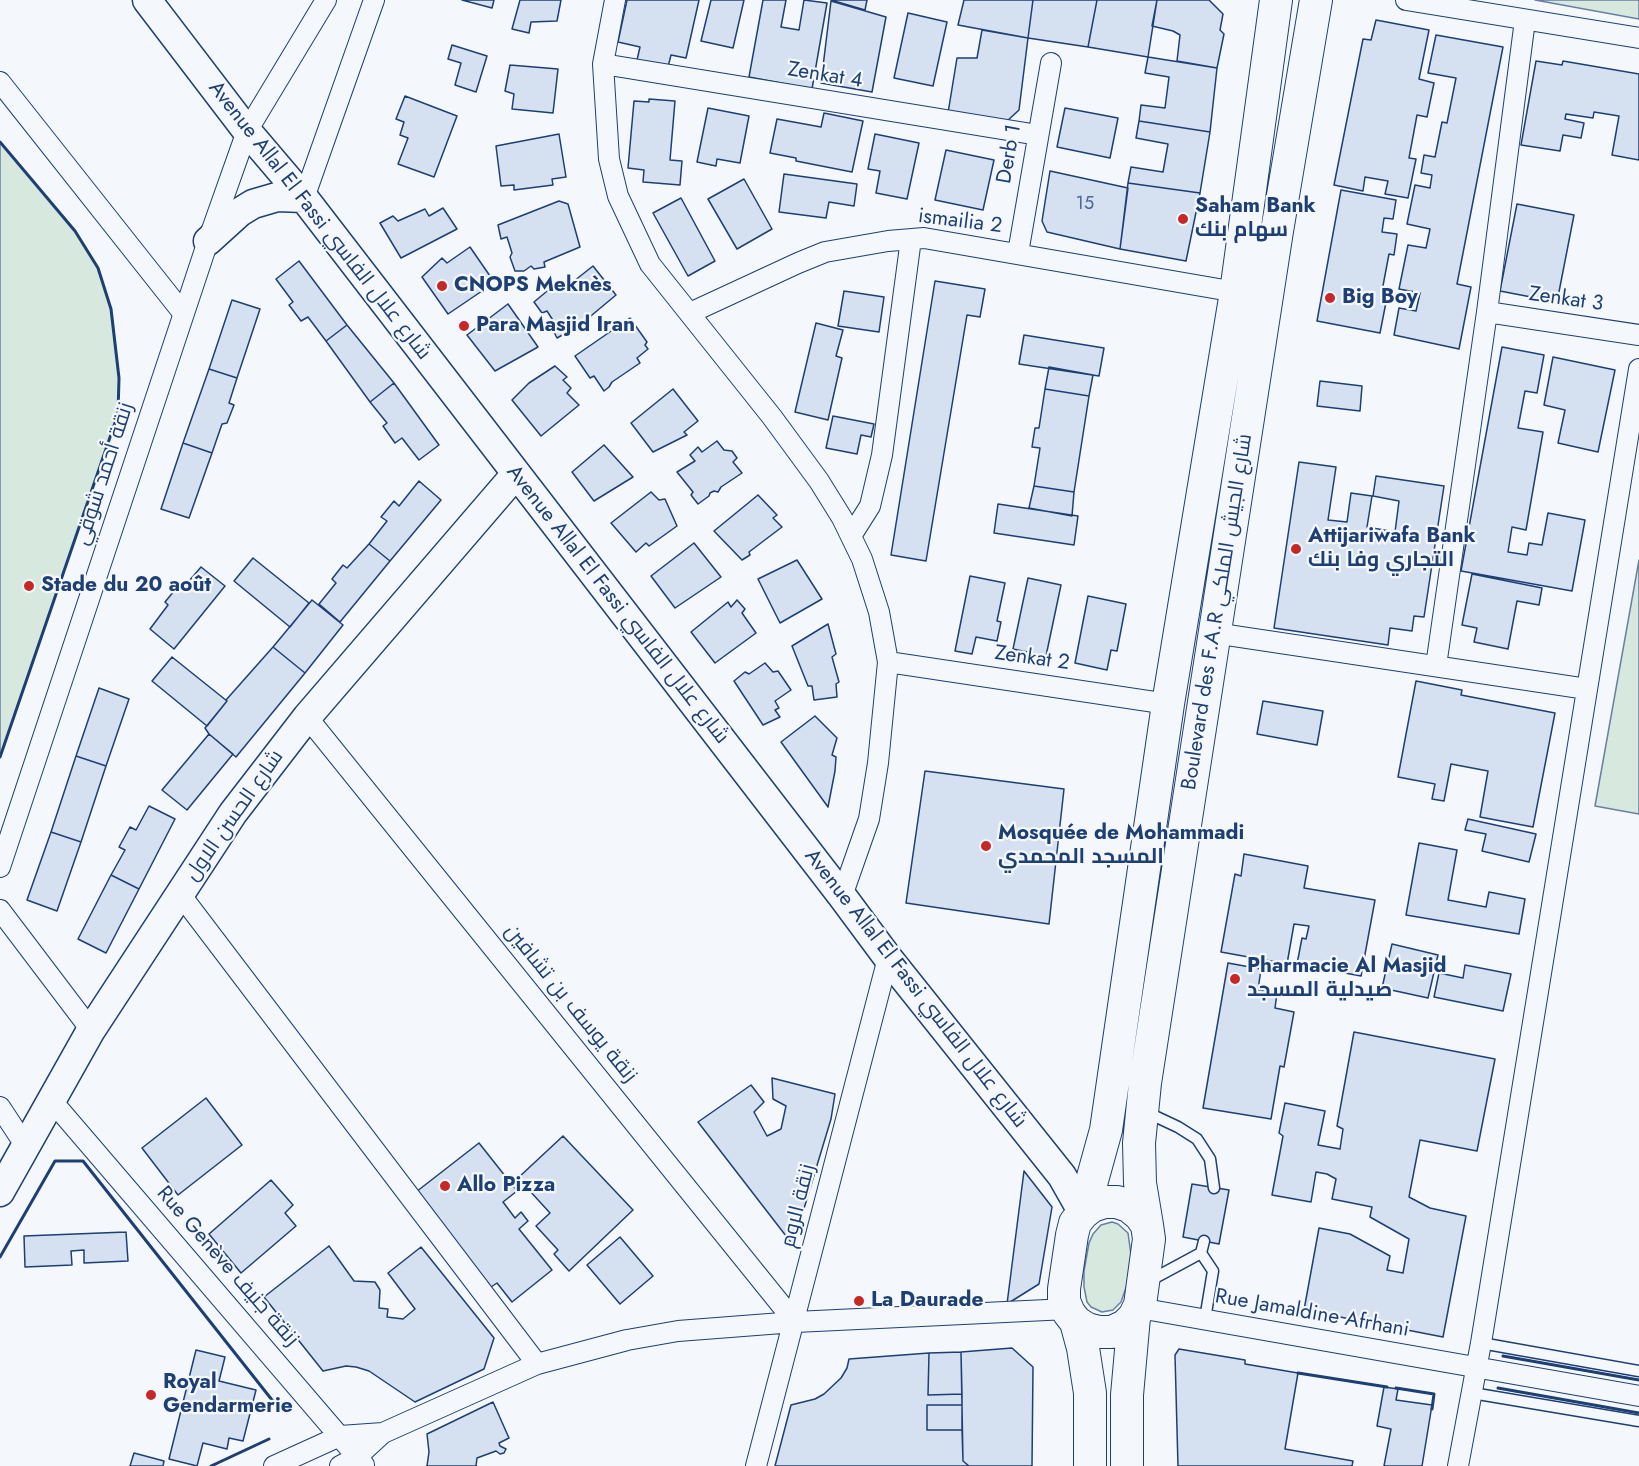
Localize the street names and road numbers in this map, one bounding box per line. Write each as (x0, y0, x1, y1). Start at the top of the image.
street label: Zenkat 4 (786, 58, 864, 94)
street label: Avenue Allal El Fassi شارع علال الفاسي (202, 77, 436, 365)
street label: Derb 1 (992, 122, 1028, 186)
street label: ismailia 2 (917, 204, 1003, 240)
street label: Zenkat 3 (1527, 282, 1605, 318)
street label: زنقة أحمد شوقي (70, 399, 140, 549)
street label: Boulevard des F.A.R شارع الجيش الملكي (1177, 432, 1259, 792)
street label: Avenue Allal El Fassi شارع علال الفاسي (500, 461, 734, 749)
street label: Zenkat 2 (993, 641, 1071, 677)
street label: شارع الحسن الاول (180, 746, 290, 886)
street label: Avenue Allal El Fassi شارع علال الفاسي (798, 845, 1032, 1133)
street label: زنقة يوسف بن تشافين (498, 920, 642, 1088)
street label: زنقة الروم (776, 1162, 822, 1250)
street label: Rue Genève زنقة جنيف (151, 1182, 303, 1352)
street label: Rue Jamaldine Afrhani (1213, 1285, 1411, 1343)

